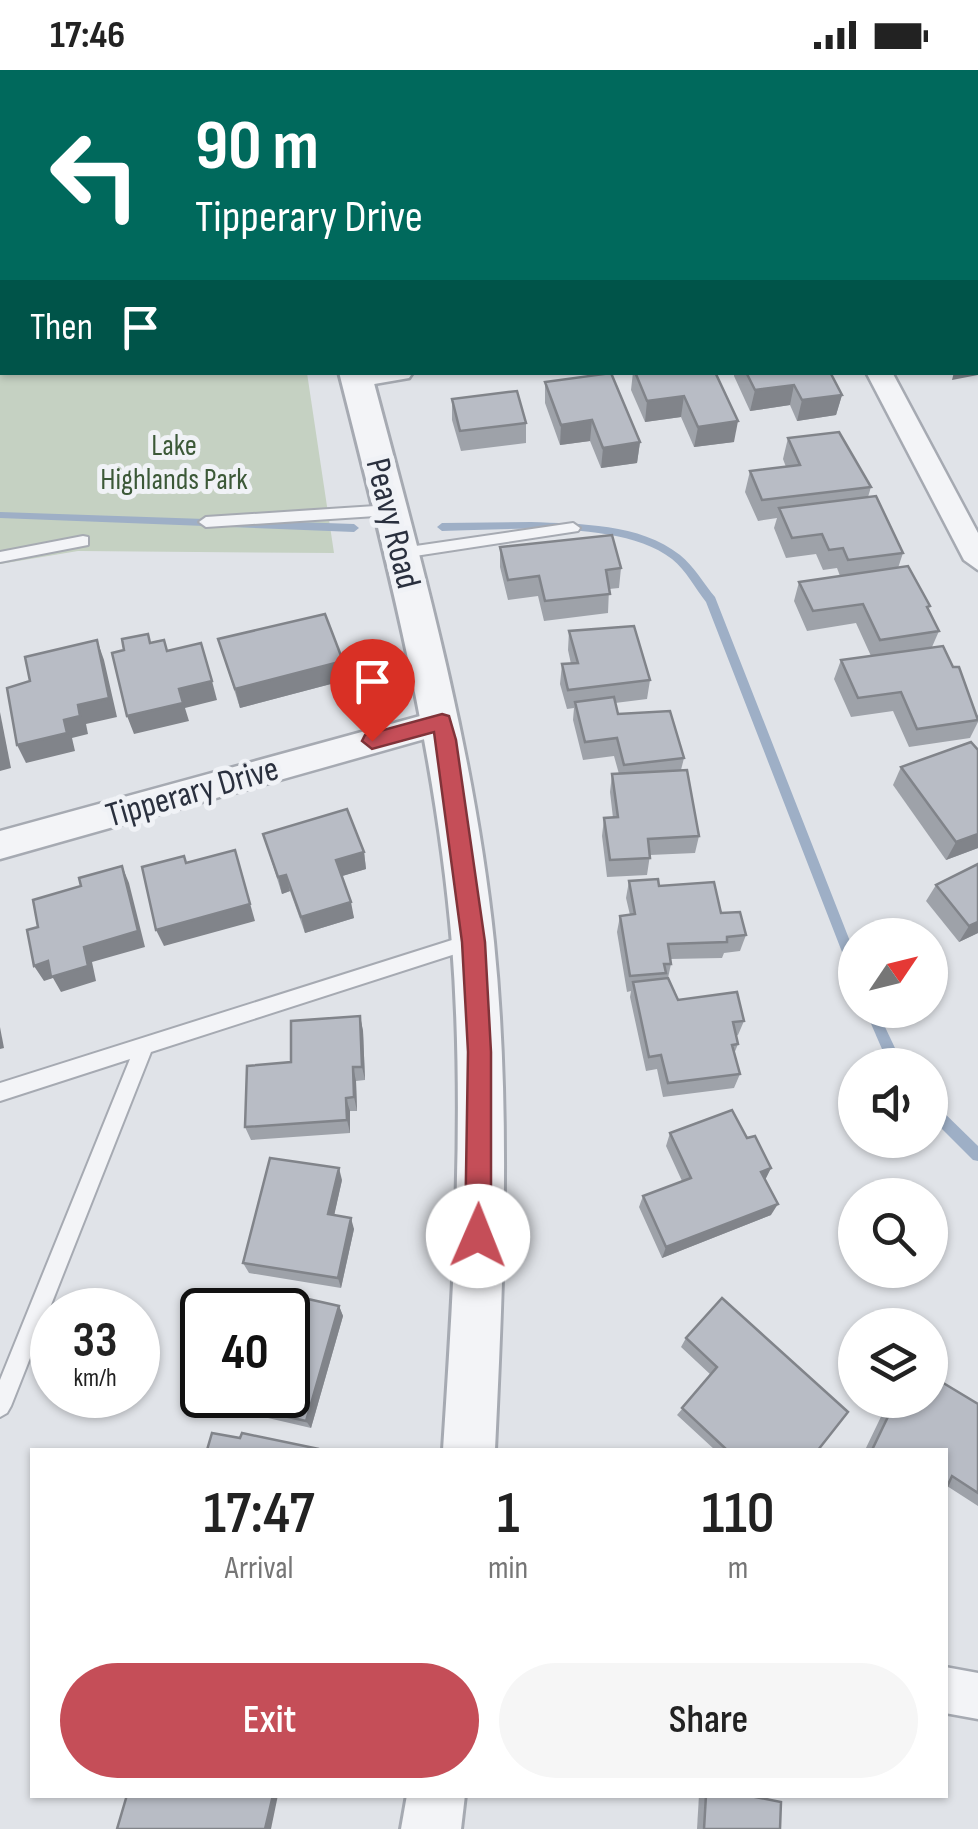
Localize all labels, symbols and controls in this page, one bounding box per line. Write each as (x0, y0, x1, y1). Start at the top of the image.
text: 17:46 (50, 13, 125, 58)
text: 90 m (195, 105, 319, 189)
icon: left (30, 110, 160, 240)
text: Tipperary Drive (195, 190, 423, 245)
icon: arrive (113, 300, 168, 355)
text: Then (30, 305, 93, 350)
park label: Lake Highlands Park (100, 428, 248, 498)
street label: Peavy Road (356, 454, 429, 593)
pin (330, 639, 415, 742)
icon: arrive (345, 654, 400, 709)
street label: Tipperary Drive (101, 747, 284, 838)
north arrow (838, 918, 948, 1028)
map controls (838, 918, 948, 1418)
button: sound (838, 1048, 948, 1158)
button: search (838, 1178, 948, 1288)
position arrow (426, 1184, 530, 1288)
speed limit sign: 40 (180, 1288, 310, 1418)
button: layers (838, 1308, 948, 1418)
text: 33 (73, 1311, 117, 1371)
text: km/h (73, 1363, 117, 1394)
text: 17:47 (204, 1478, 315, 1550)
text: 1 (497, 1478, 519, 1550)
text: 110 (702, 1478, 774, 1550)
text: Arrival (225, 1549, 293, 1588)
text: min (488, 1549, 528, 1588)
text: m (728, 1549, 748, 1588)
button: Exit (60, 1663, 479, 1778)
button: Share (499, 1663, 918, 1778)

